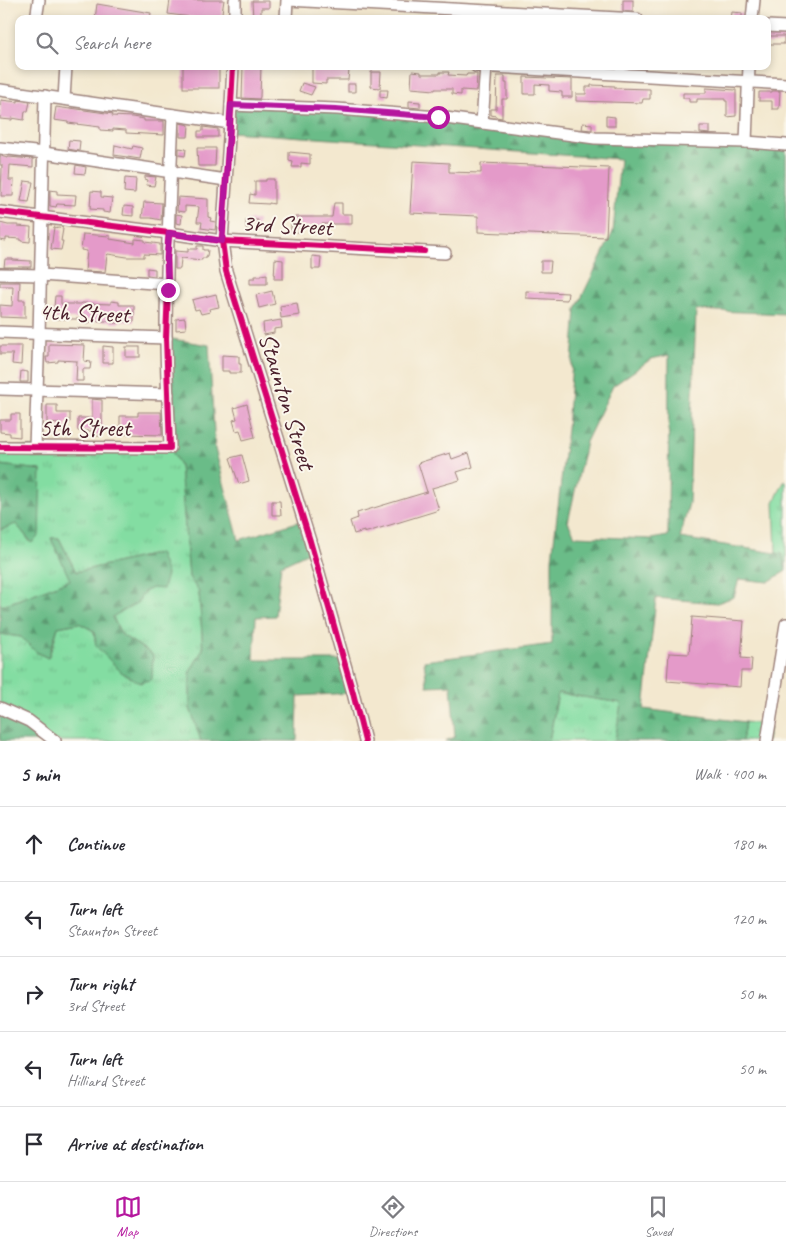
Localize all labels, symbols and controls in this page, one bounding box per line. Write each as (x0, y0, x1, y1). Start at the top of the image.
search box (15, 15, 771, 70)
icon: search (33, 29, 61, 57)
text: Search here (73, 31, 150, 55)
route start (427, 106, 450, 129)
street label: 3rd Street (241, 207, 335, 243)
route end (157, 279, 180, 302)
street label: 4th Street (38, 295, 133, 331)
street label: Staunton Street (251, 329, 324, 476)
street label: 5th Street (40, 412, 133, 444)
text: 5 min (20, 761, 60, 787)
text: Walk · 400 m (694, 764, 766, 784)
icon: ahead (20, 830, 48, 858)
text: Continue (67, 832, 124, 856)
text: 180 m (732, 834, 766, 854)
text: Turn left (67, 897, 122, 921)
icon: left (20, 905, 48, 933)
text: 120 m (732, 909, 766, 929)
text: Staunton Street (67, 921, 157, 941)
text: Turn right (67, 972, 134, 996)
icon: right (20, 980, 48, 1008)
text: 50 m (739, 984, 766, 1004)
text: 3rd Street (67, 996, 125, 1016)
text: Turn left (67, 1047, 122, 1071)
icon: left (20, 1055, 48, 1083)
text: 50 m (739, 1059, 766, 1079)
text: Hilliard Street (67, 1071, 145, 1091)
icon: arrive (20, 1130, 48, 1158)
text: Arrive at destination (67, 1132, 203, 1156)
tab: Map (114, 1193, 142, 1240)
tab: Directions (369, 1193, 417, 1240)
tab: Saved (644, 1193, 672, 1240)

